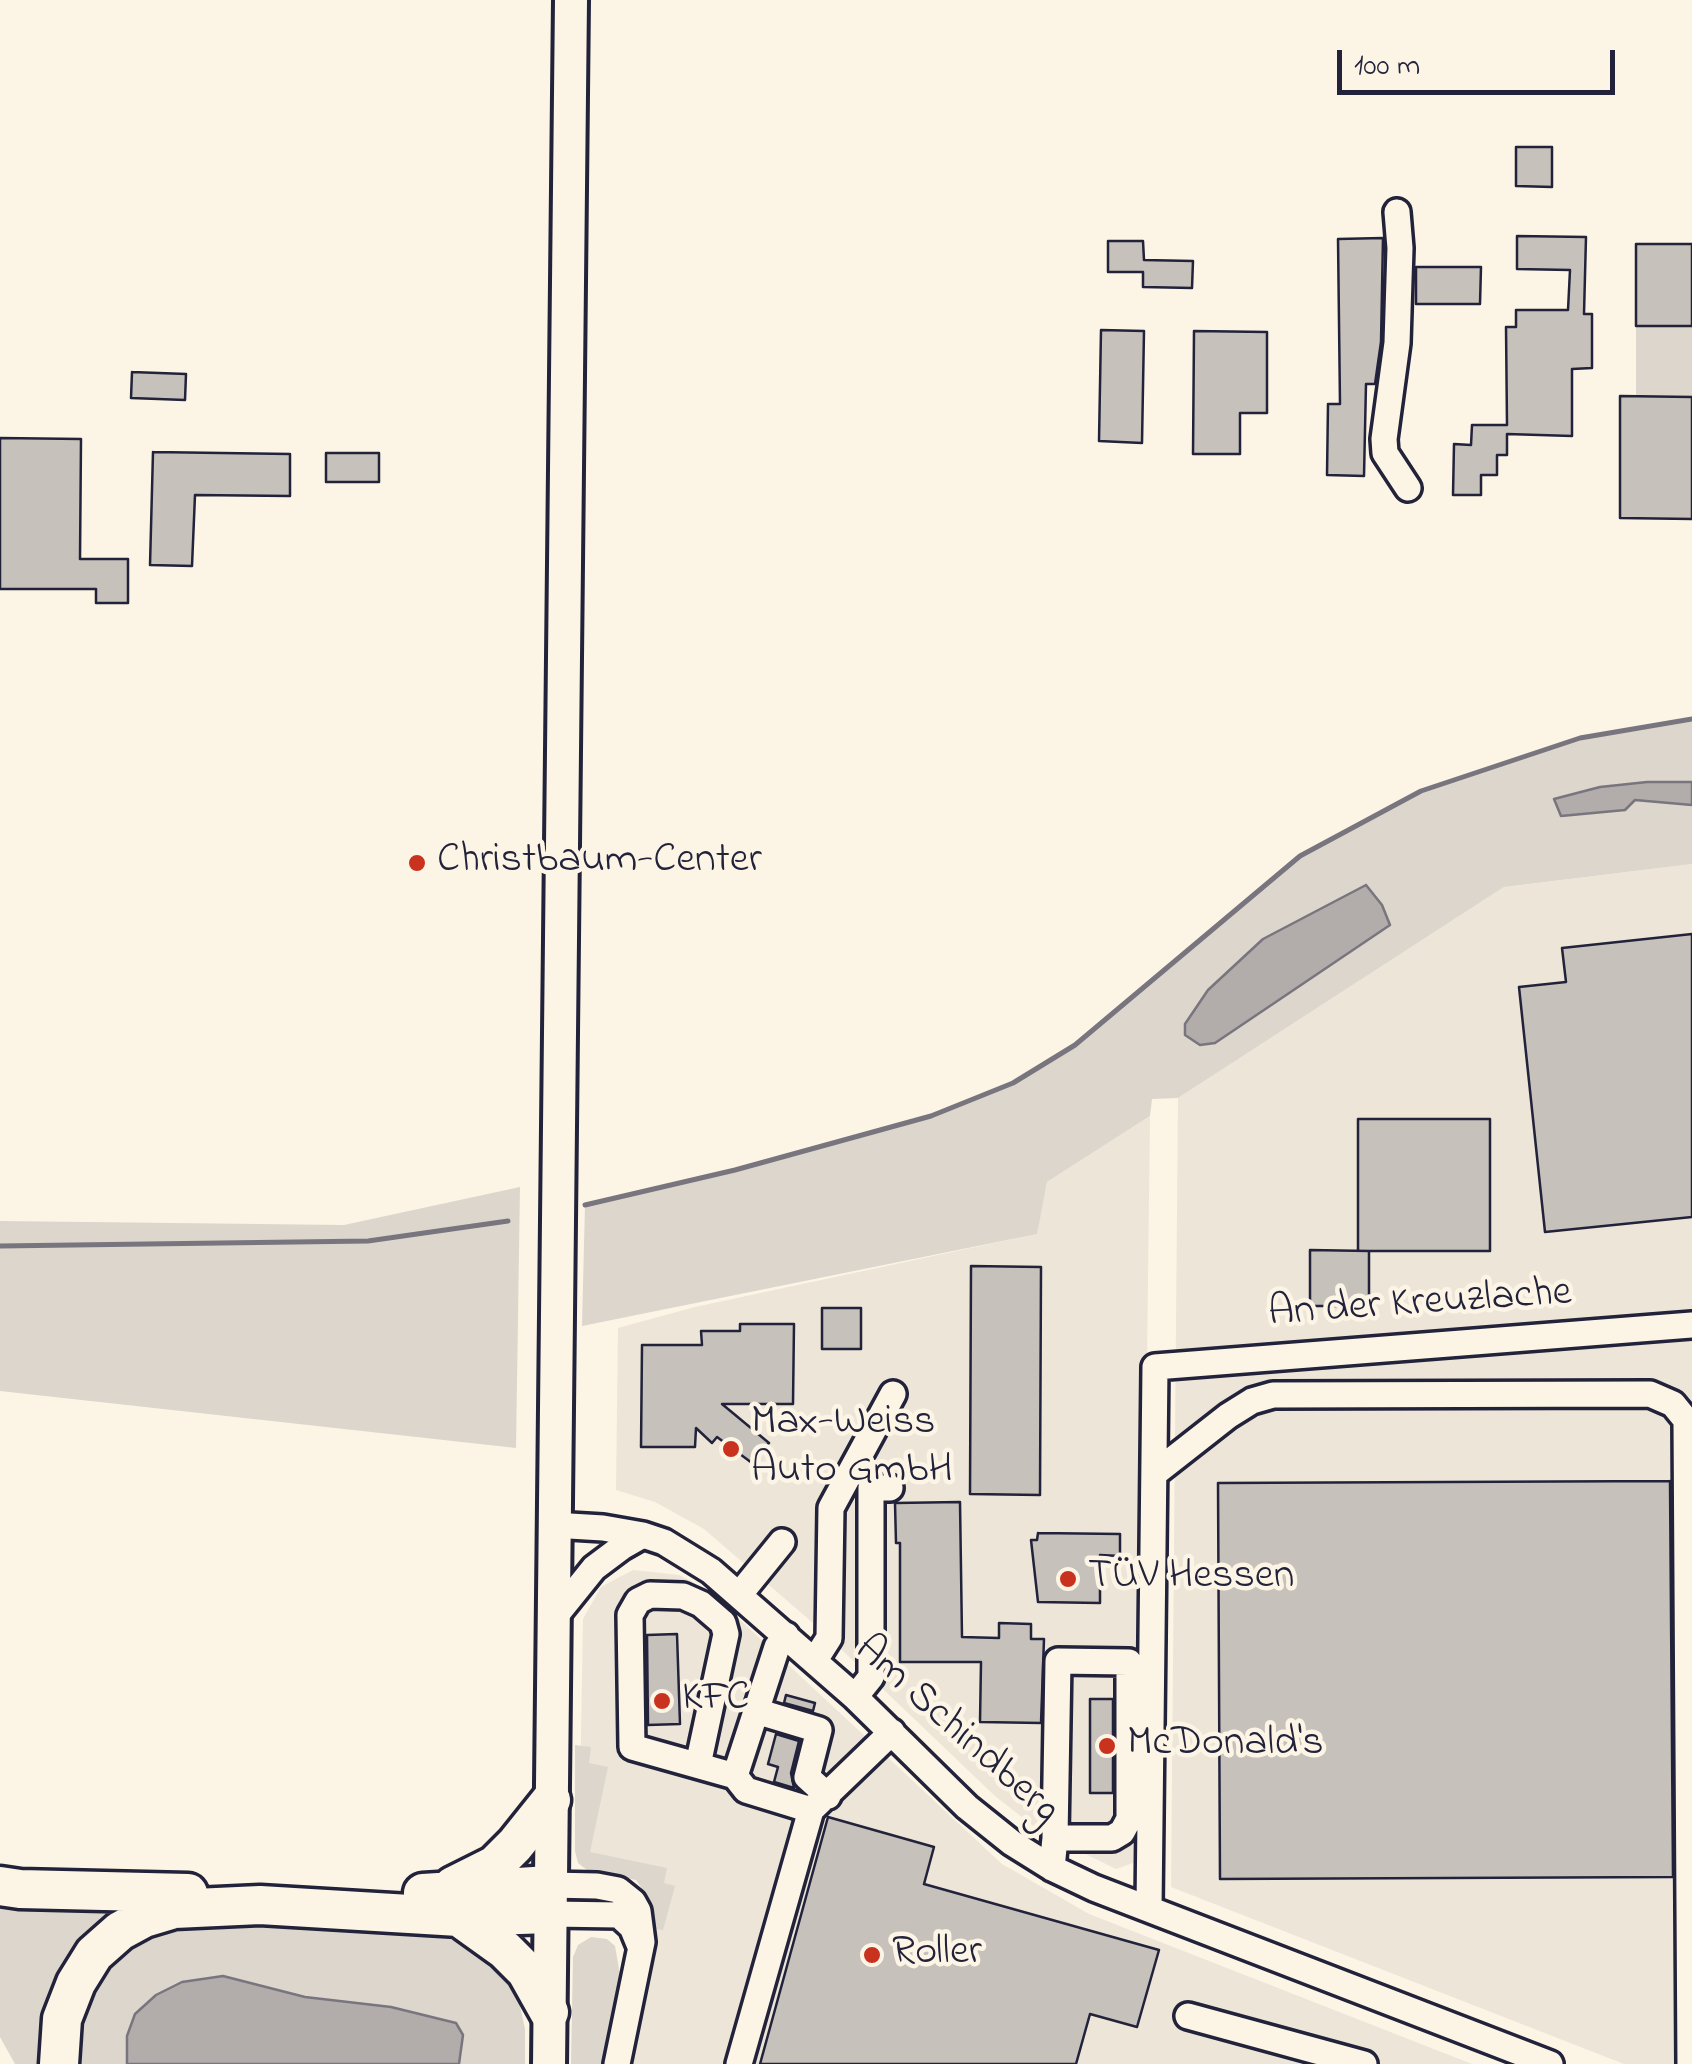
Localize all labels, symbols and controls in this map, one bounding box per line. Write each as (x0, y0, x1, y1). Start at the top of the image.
scale bar (1342, 30, 1620, 92)
text: 100 m (1354, 45, 1420, 89)
place label: Christbaum-Center (437, 838, 762, 888)
marker: Christbaum-Center (406, 852, 428, 874)
street label: An der Kreuzlache (1267, 1270, 1573, 1342)
place label: Max-Weiss Auto GmbH (751, 1400, 953, 1498)
marker: Max-Weiss Auto GmbH (720, 1438, 742, 1460)
place label: TÜV Hessen (1088, 1554, 1294, 1604)
marker: TÜV Hessen (1057, 1568, 1079, 1590)
street label: Am Schindberg (842, 1627, 1068, 1837)
place label: KFC (682, 1676, 749, 1726)
marker: KFC (651, 1690, 673, 1712)
place label: McDonald's (1127, 1721, 1324, 1771)
marker: McDonald's (1096, 1735, 1118, 1757)
place label: Roller (892, 1930, 982, 1980)
marker: Roller (861, 1944, 883, 1966)

